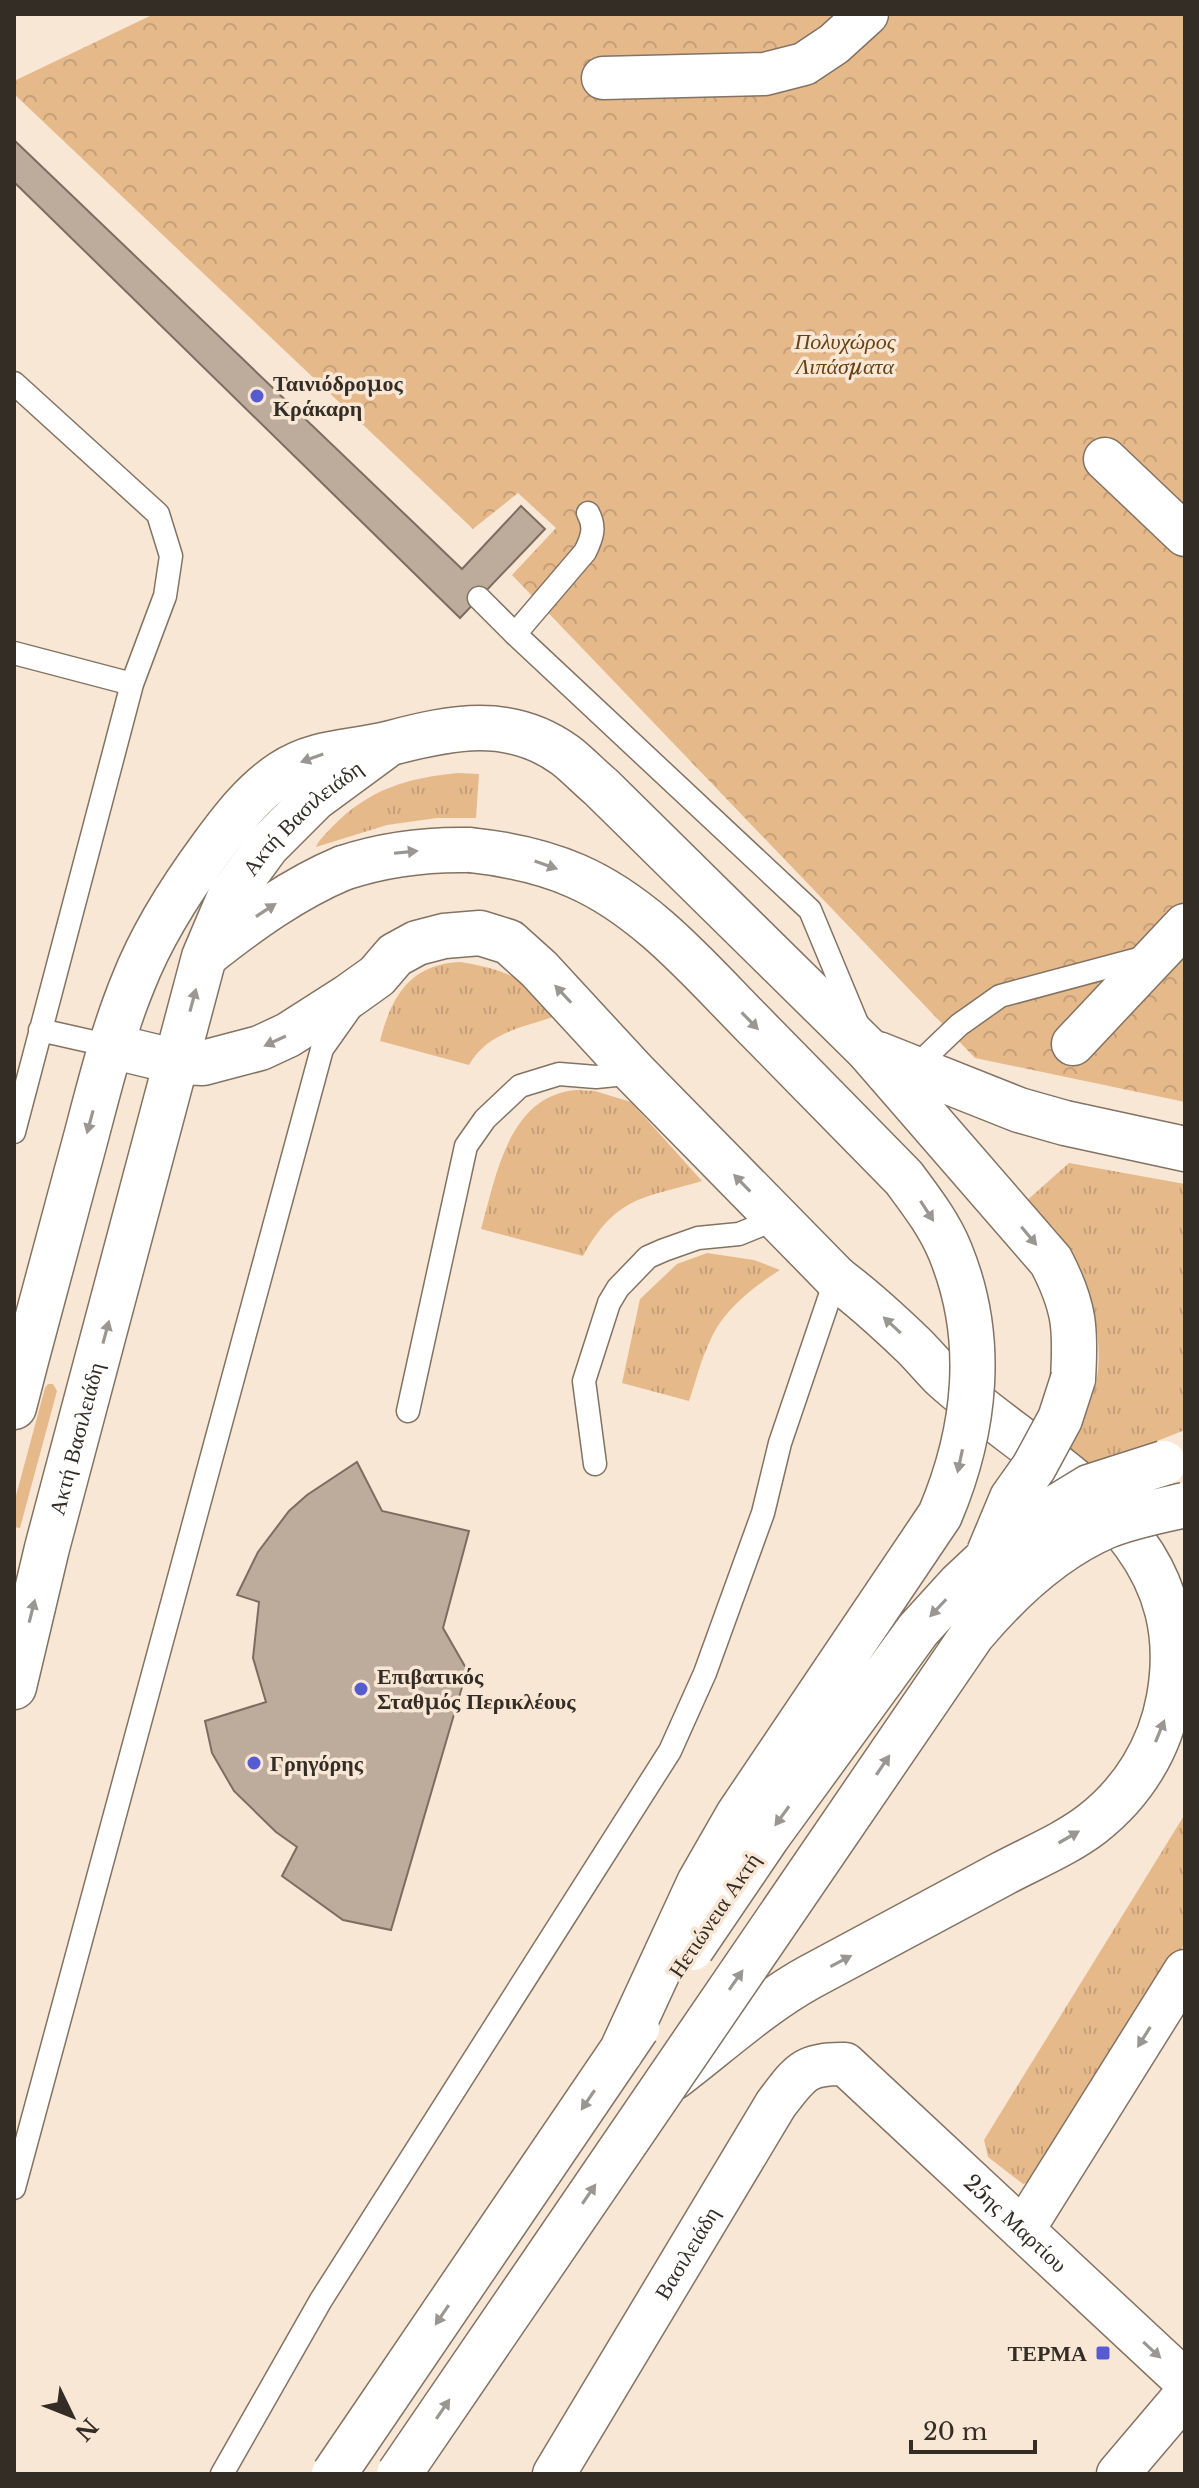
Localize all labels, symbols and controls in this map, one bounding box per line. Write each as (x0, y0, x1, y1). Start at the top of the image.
park label: Πολυχώρος Λιπάσματα (793, 328, 897, 380)
place label: Ταινιόδρομος Κράκαρη (273, 370, 403, 422)
marker: Ταινιόδρομος Κράκαρη (248, 387, 266, 405)
one-way arrow (300, 752, 324, 765)
street label: Ακτή Βασιλειάδη (237, 755, 368, 881)
one-way arrow (394, 846, 419, 859)
one-way arrow (534, 859, 558, 872)
one-way arrow (256, 903, 277, 918)
one-way arrow (555, 985, 573, 1004)
one-way arrow (187, 987, 199, 1012)
one-way arrow (740, 1011, 759, 1030)
one-way arrow (263, 1034, 287, 1048)
one-way arrow (84, 1109, 96, 1134)
one-way arrow (733, 1174, 751, 1193)
one-way arrow (919, 1200, 934, 1222)
one-way arrow (1020, 1225, 1037, 1245)
one-way arrow (883, 1316, 902, 1335)
one-way arrow (100, 1320, 112, 1345)
street label: Ακτή Βασιλειάδη (43, 1359, 110, 1518)
one-way arrow (953, 1448, 966, 1473)
one-way arrow (27, 1598, 39, 1623)
one-way arrow (930, 1599, 948, 1618)
place label: Επιβατικός Σταθμός Περικλέους (377, 1663, 576, 1715)
marker: Επιβατικός Σταθμός Περικλέους (352, 1680, 370, 1698)
one-way arrow (1154, 1719, 1167, 1743)
place label: Γρηγόρης (270, 1750, 364, 1777)
marker: Γρηγόρης (245, 1754, 263, 1772)
one-way arrow (875, 1754, 890, 1776)
one-way arrow (775, 1806, 791, 1826)
one-way arrow (1058, 1830, 1081, 1844)
street label: Ηετιώνεια Ακτή (663, 1848, 766, 1983)
one-way arrow (829, 1954, 852, 1967)
one-way arrow (728, 1969, 743, 1990)
one-way arrow (1137, 2026, 1151, 2048)
one-way arrow (581, 2089, 596, 2111)
street label: 25ης Μαρτίου (958, 2169, 1073, 2278)
one-way arrow (581, 2184, 596, 2205)
street label: Βασιλειάδη (649, 2202, 725, 2304)
one-way arrow (435, 2304, 450, 2326)
place label: ΤΕΡΜΑ (1008, 2340, 1087, 2367)
one-way arrow (1142, 2341, 1161, 2359)
marker: ΤΕΡΜΑ (1094, 2344, 1112, 2362)
north arrow (32, 2376, 112, 2456)
one-way arrow (435, 2399, 450, 2420)
scale bar (911, 2404, 1035, 2454)
text: N (69, 2413, 103, 2446)
text: 20 m (923, 2417, 988, 2446)

